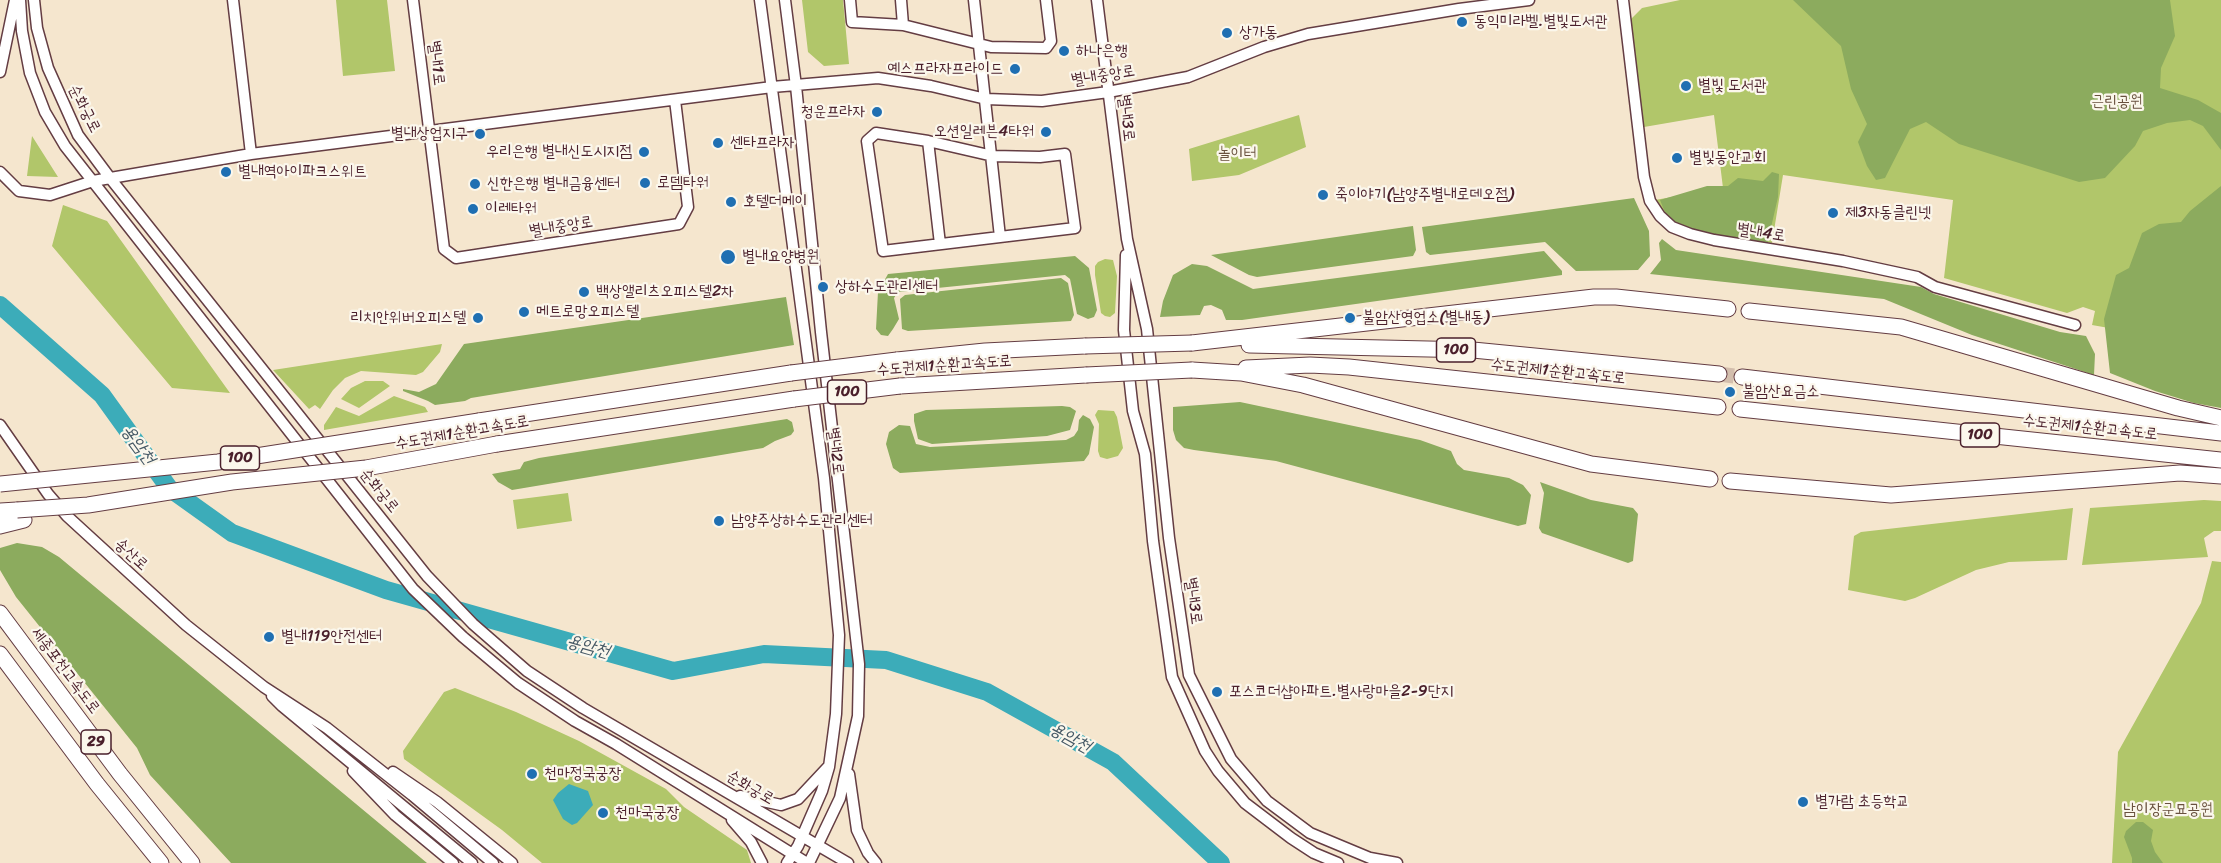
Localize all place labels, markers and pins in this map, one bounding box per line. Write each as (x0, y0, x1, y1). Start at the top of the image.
place label: 동익미라벨.별빛도서관 (1474, 12, 1608, 32)
marker: 동익미라벨.별빛도서관 (1455, 15, 1469, 29)
place label: 상가동 (1239, 23, 1278, 43)
marker: 상가동 (1220, 26, 1234, 40)
place label: 하나은행 (1076, 41, 1128, 61)
marker: 하나은행 (1057, 44, 1071, 58)
place label: 예스프라자프라이드 (887, 59, 1003, 79)
marker: 예스프라자프라이드 (1008, 62, 1022, 76)
place label: 별빛 도서관 (1698, 76, 1767, 96)
marker: 별빛 도서관 (1679, 79, 1693, 93)
place label: 청운프라자 (801, 102, 865, 122)
marker: 청운프라자 (870, 105, 884, 119)
place label: 오션일레븐4타워 (934, 122, 1034, 142)
place label: 별내상업지구 (391, 124, 468, 144)
marker: 오션일레븐4타워 (1039, 125, 1053, 139)
marker: 별내상업지구 (473, 127, 487, 141)
place label: 센타프라자 (730, 133, 794, 153)
marker: 센타프라자 (711, 136, 725, 150)
place label: 우리은행 별내신도시지점 (486, 142, 632, 162)
marker: 우리은행 별내신도시지점 (637, 145, 651, 159)
place label: 별빛동안교회 (1689, 148, 1766, 168)
marker: 별빛동안교회 (1670, 151, 1684, 165)
place label: 별내역아이파크스위트 (238, 162, 367, 182)
marker: 별내역아이파크스위트 (219, 165, 233, 179)
place label: 로뎀타워 (657, 173, 708, 193)
place label: 신한은행 별내금융센터 (487, 174, 620, 194)
marker: 로뎀타워 (638, 176, 652, 190)
marker: 신한은행 별내금융센터 (468, 177, 482, 191)
place label: 죽이야기(남양주별내로데오점) (1335, 185, 1514, 205)
marker: 죽이야기(남양주별내로데오점) (1316, 188, 1330, 202)
place label: 호텔더메이 (743, 192, 807, 212)
marker: 호텔더메이 (724, 195, 738, 209)
place label: 이레타워 (485, 199, 536, 219)
marker: 이레타워 (466, 202, 480, 216)
place label: 제3자동클린넷 (1845, 203, 1931, 223)
marker: 제3자동클린넷 (1826, 206, 1840, 220)
place label: 별내요양병원 (742, 247, 819, 267)
marker: 별내요양병원 (719, 248, 737, 266)
place label: 상하수도관리센터 (835, 277, 938, 297)
marker: 상하수도관리센터 (816, 280, 830, 294)
place label: 백상앨리츠오피스텔2차 (596, 282, 734, 302)
marker: 백상앨리츠오피스텔2차 (577, 285, 591, 299)
place label: 메트로망오피스텔 (536, 302, 639, 322)
marker: 메트로망오피스텔 (517, 305, 531, 319)
place label: 리치안위버오피스텔 (350, 308, 466, 328)
place label: 불암산영업소(별내동) (1362, 308, 1489, 328)
marker: 리치안위버오피스텔 (471, 311, 485, 325)
marker: 불암산영업소(별내동) (1343, 311, 1357, 325)
place label: 불암산요금소 (1742, 382, 1819, 402)
marker: 불암산요금소 (1723, 385, 1737, 399)
place label: 남양주상하수도관리센터 (731, 511, 873, 531)
marker: 남양주상하수도관리센터 (712, 514, 726, 528)
place label: 별내119안전센터 (281, 627, 382, 647)
marker: 별내119안전센터 (262, 630, 276, 644)
place label: 포스코더샵아파트.별사랑마을2-9단지 (1229, 682, 1453, 702)
marker: 포스코더샵아파트.별사랑마을2-9단지 (1210, 685, 1224, 699)
place label: 천마정국궁장 (544, 764, 621, 784)
marker: 천마정국궁장 (525, 767, 539, 781)
place label: 별가람 초등학교 (1815, 792, 1909, 812)
marker: 별가람 초등학교 (1796, 795, 1810, 809)
place label: 천마국궁장 (615, 803, 679, 823)
marker: 천마국궁장 (596, 806, 610, 820)

